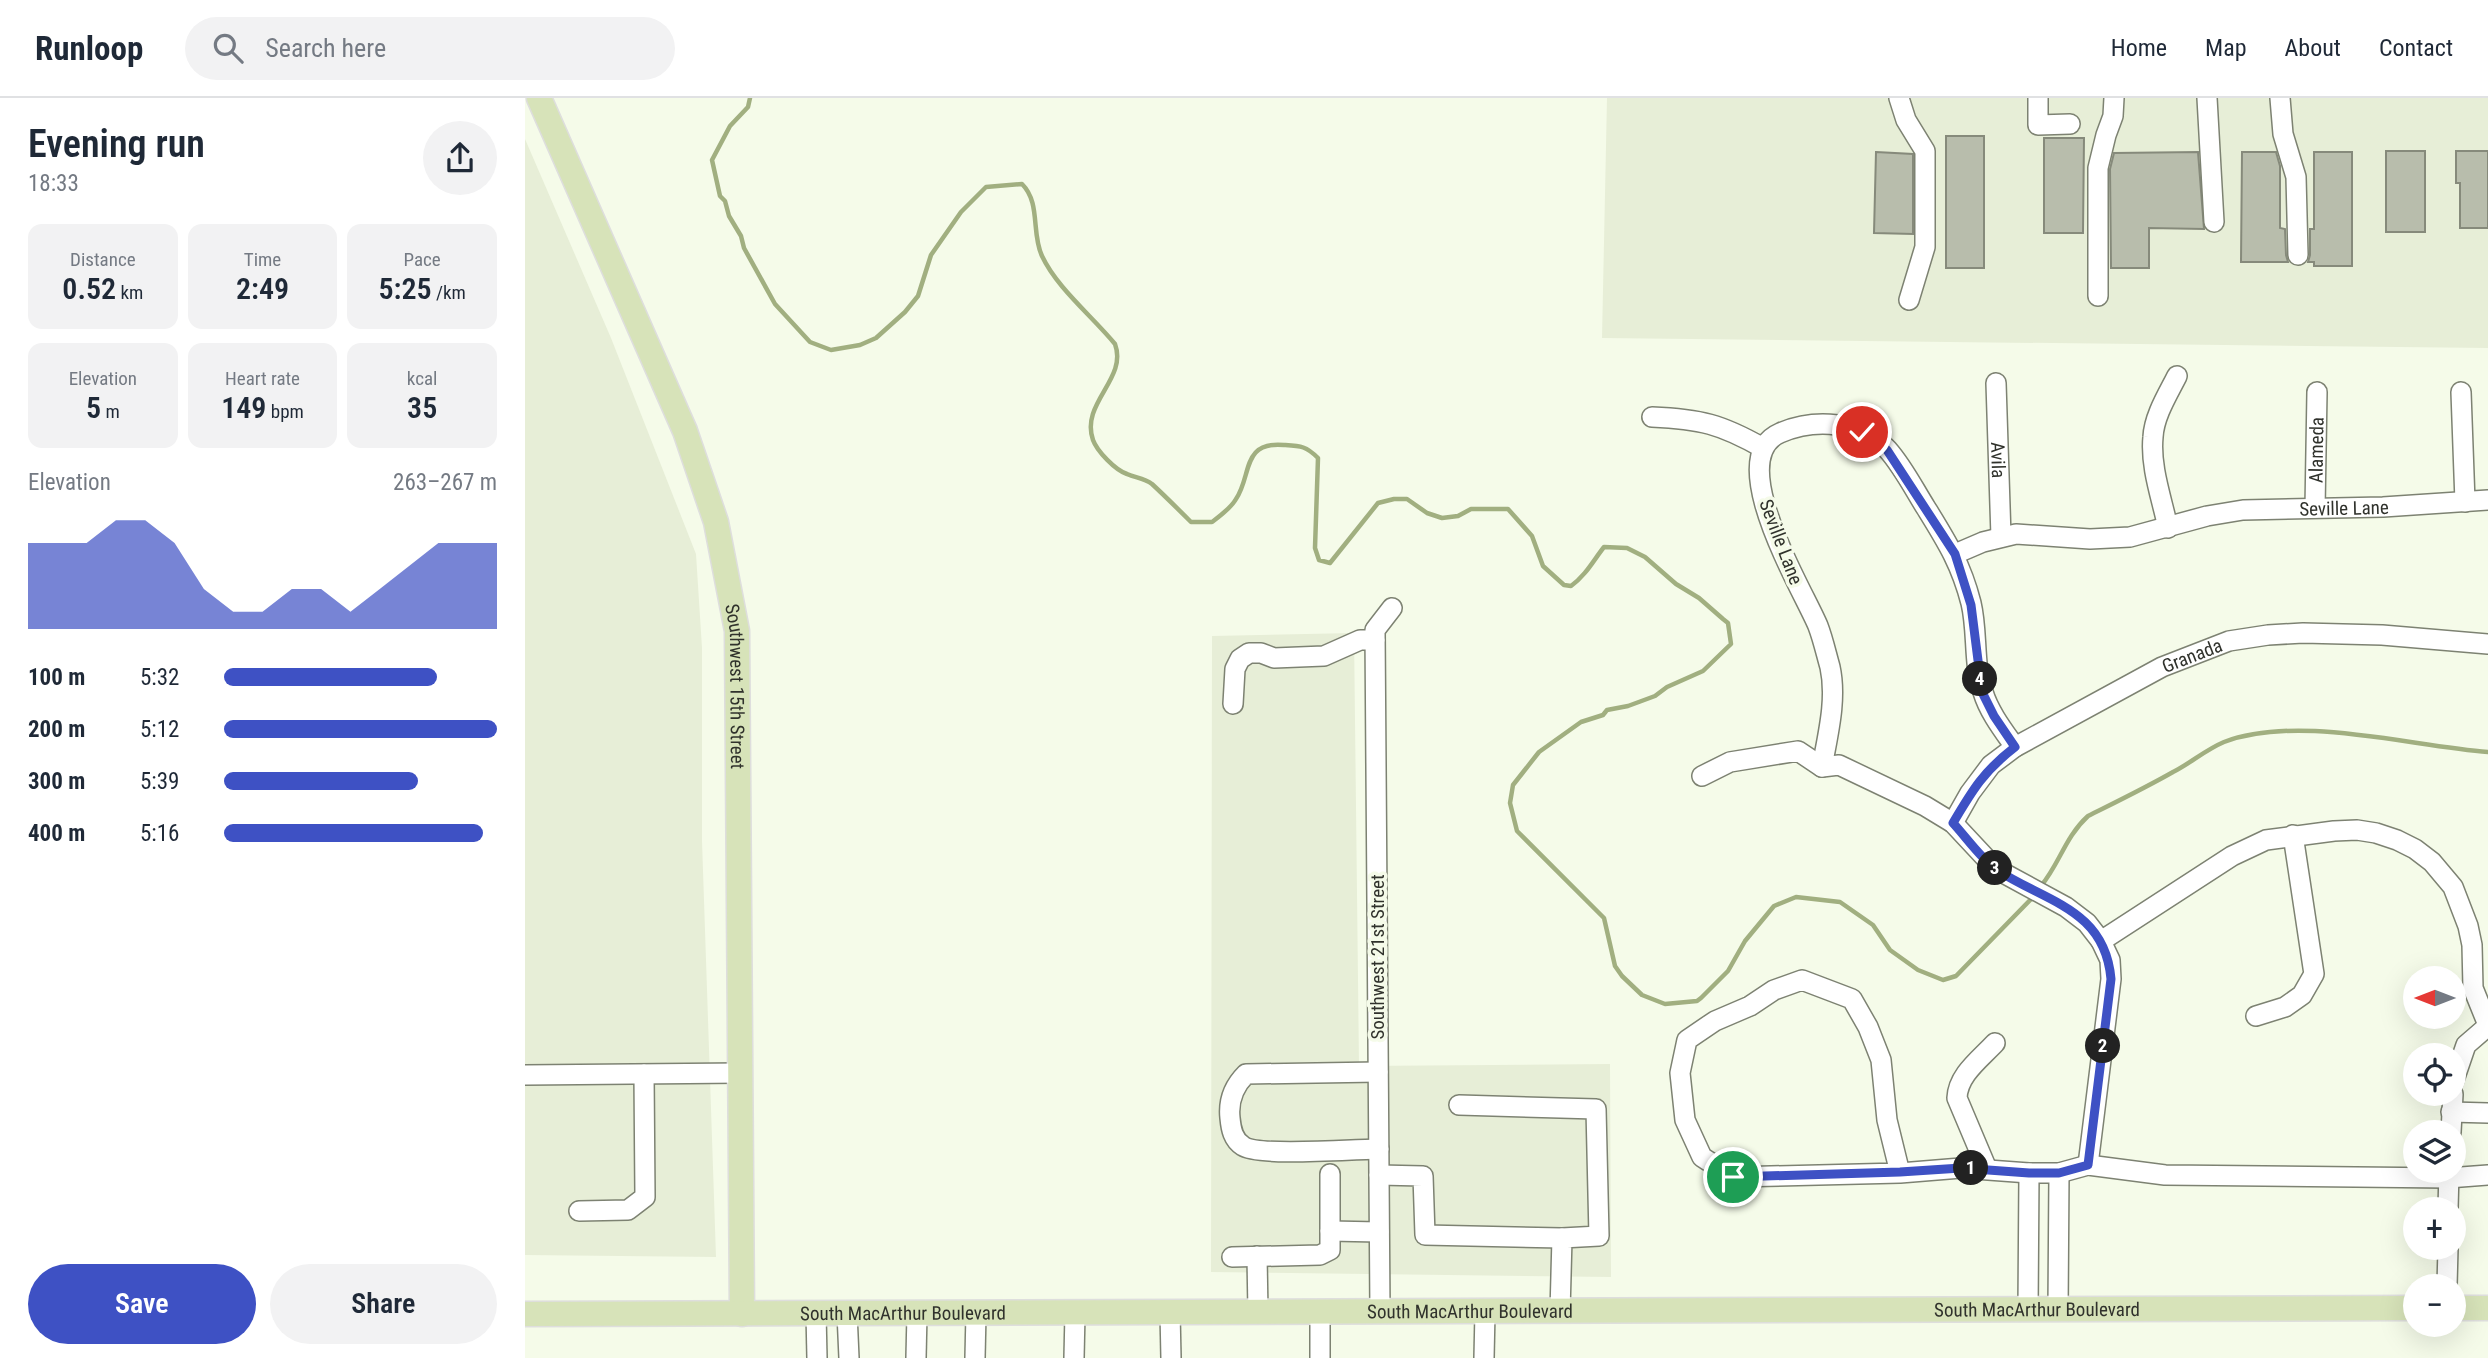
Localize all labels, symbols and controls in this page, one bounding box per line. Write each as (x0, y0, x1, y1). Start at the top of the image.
search box (185, 17, 675, 80)
text: Runloop (35, 29, 143, 68)
icon: search (209, 29, 247, 67)
text: Search here (265, 33, 386, 63)
text: Home (2111, 34, 2167, 62)
text: Map (2205, 34, 2247, 62)
text: About (2285, 34, 2341, 62)
text: Contact (2379, 34, 2453, 62)
button: share (423, 121, 497, 195)
text: Evening run (28, 122, 205, 166)
text: 18:33 (28, 170, 79, 197)
text: Distance (70, 248, 136, 271)
text: Time (244, 248, 281, 271)
text: Pace (404, 248, 441, 271)
text: 0.52 (62, 271, 116, 306)
text: 2:49 (236, 271, 289, 306)
text: 5:25 (378, 271, 432, 306)
text: km (116, 281, 143, 304)
text: /km (432, 281, 466, 304)
text: Elevation (69, 367, 137, 390)
text: Heart rate (225, 367, 300, 390)
text: kcal (407, 367, 437, 390)
text: 5 (86, 390, 101, 425)
text: 149 (221, 390, 266, 425)
text: 35 (407, 390, 437, 425)
text: m (101, 400, 120, 423)
text: bpm (266, 400, 304, 423)
pin (1832, 402, 1892, 462)
icon: check (1843, 413, 1881, 451)
street label: Alameda (2304, 417, 2328, 483)
street label: Avila (1986, 441, 2011, 479)
text: Elevation (28, 469, 111, 496)
text: 263–267 m (393, 469, 497, 496)
street label: Seville Lane (2299, 495, 2390, 520)
street label: Seville Lane (1754, 496, 1808, 588)
street label: Southwest 15th Street (720, 602, 750, 769)
street label: Granada (2159, 633, 2225, 677)
pin: 4 (1963, 662, 1997, 696)
text: 100 m (28, 664, 85, 691)
text: 5:32 (140, 664, 179, 691)
text: 4 (1975, 667, 1984, 690)
text: 200 m (28, 716, 85, 743)
text: 5:12 (140, 716, 179, 743)
text: 300 m (28, 768, 85, 795)
text: 5:39 (140, 768, 179, 795)
text: 400 m (28, 820, 85, 847)
text: 5:16 (140, 820, 179, 847)
pin: 3 (1977, 850, 2013, 886)
text: 3 (1990, 856, 1999, 879)
street label: Southwest 21st Street (1366, 874, 1389, 1040)
north arrow (2403, 966, 2466, 1029)
map controls (2403, 966, 2466, 1337)
pin: 2 (2085, 1028, 2121, 1063)
text: 2 (2098, 1034, 2107, 1057)
button: locate (2403, 1043, 2466, 1106)
button: layers (2403, 1120, 2466, 1183)
pin (1703, 1147, 1763, 1207)
pin: 1 (1953, 1150, 1989, 1186)
text: 1 (1966, 1156, 1975, 1179)
icon: arrive (1714, 1158, 1752, 1196)
button: + (2403, 1197, 2466, 1260)
button: Save (28, 1264, 256, 1344)
button: Share (270, 1264, 497, 1344)
button: − (2403, 1274, 2466, 1337)
street label: South MacArthur Boulevard (1934, 1297, 2140, 1321)
street label: South MacArthur Boulevard (1367, 1299, 1573, 1323)
street label: South MacArthur Boulevard (800, 1301, 1006, 1325)

